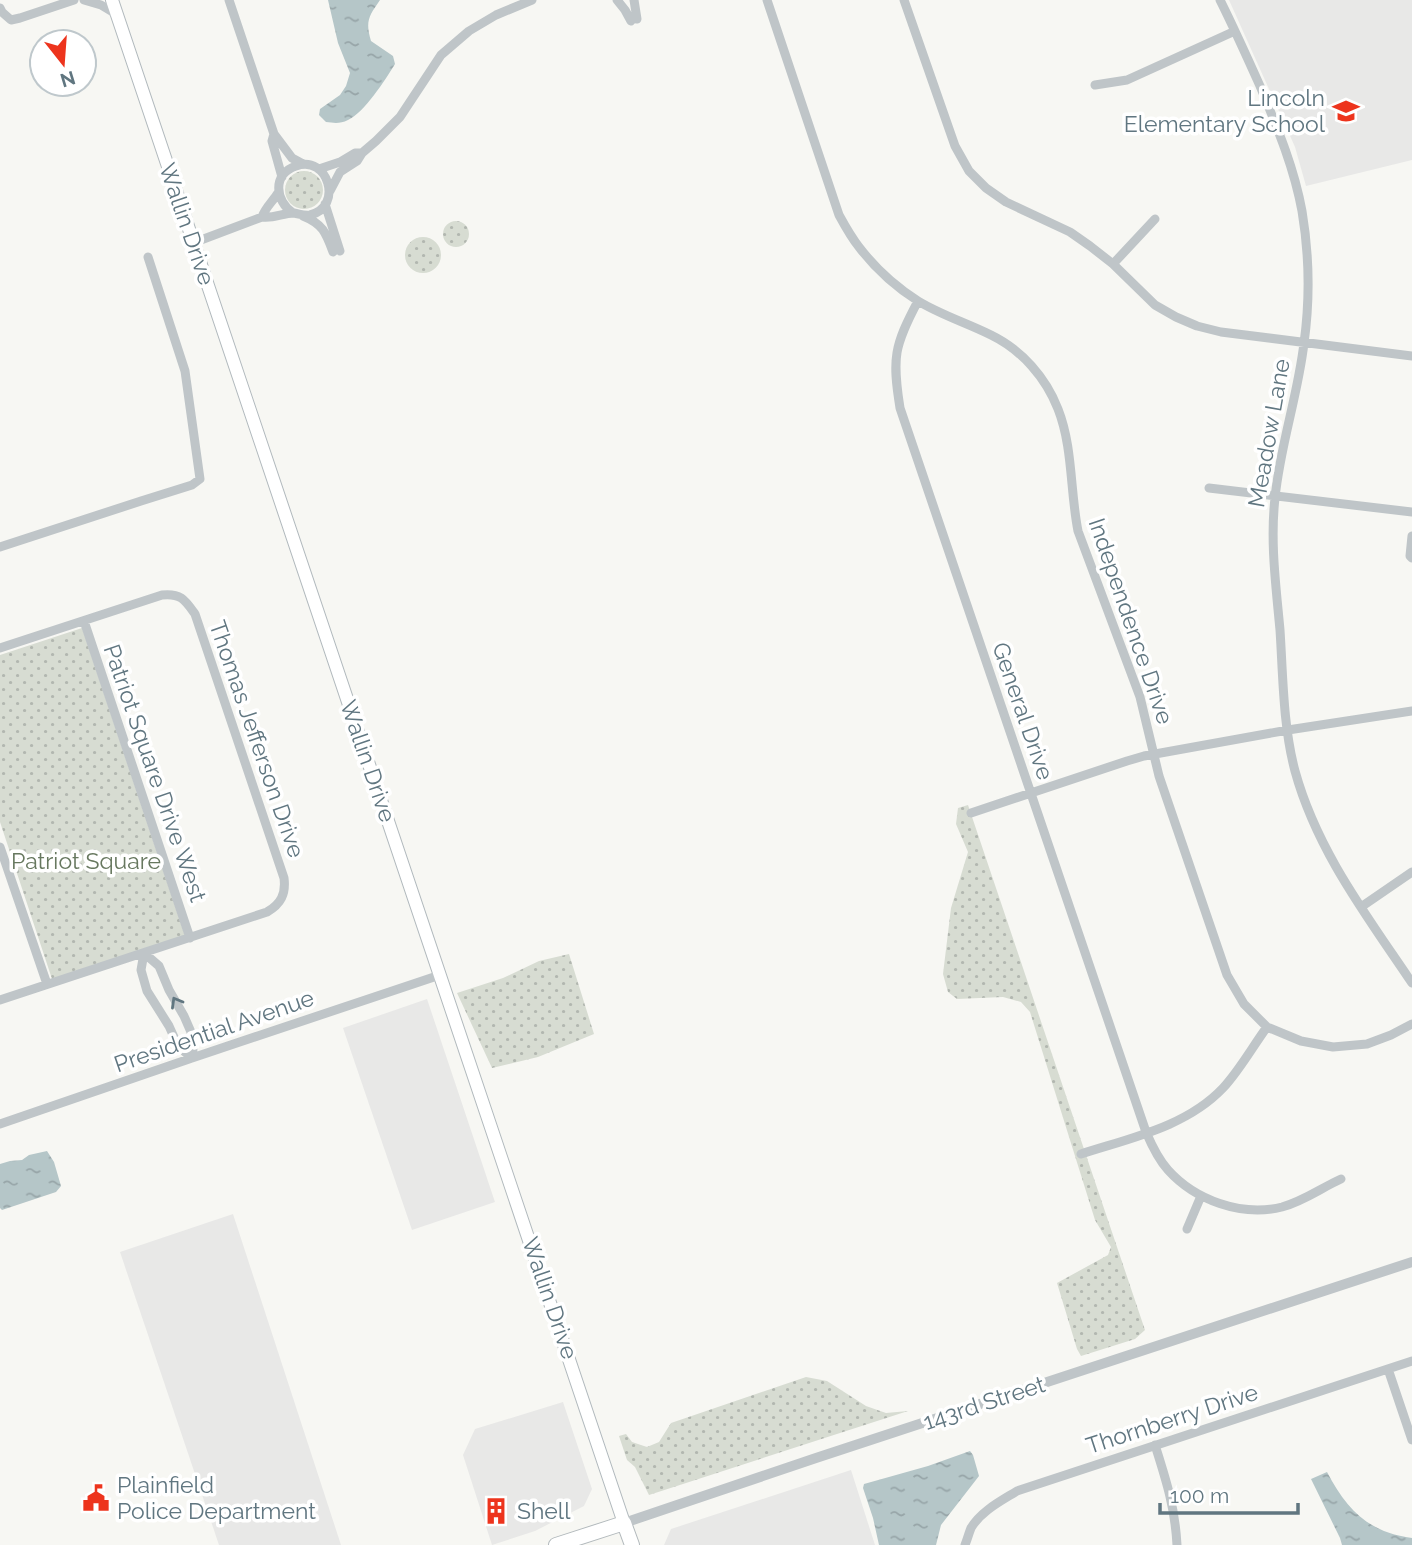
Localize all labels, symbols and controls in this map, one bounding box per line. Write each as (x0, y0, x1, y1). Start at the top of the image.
north arrow (28, 28, 98, 98)
text: N (58, 67, 78, 92)
place label: Lincoln Elementary School (1124, 84, 1326, 137)
school or university icon: Lincoln Elementary School (1331, 96, 1361, 126)
street label: Wallin Drive (154, 159, 221, 288)
street label: Meadow Lane (1242, 357, 1295, 509)
street label: Independence Drive (1084, 514, 1179, 727)
street label: Thomas Jefferson Drive (204, 617, 311, 861)
street label: General Drive (987, 638, 1060, 783)
street label: Patriot Square Drive West (99, 640, 212, 905)
street label: Wallin Drive (335, 696, 402, 825)
park label: Patriot Square (11, 847, 161, 874)
street label: Presidential Avenue (110, 984, 317, 1077)
one-way arrow (171, 997, 184, 1010)
street label: Wallin Drive (517, 1233, 584, 1362)
street label: 143rd Street (920, 1370, 1048, 1435)
street label: Thornberry Drive (1083, 1378, 1261, 1459)
place label: Plainfield Police Department (117, 1471, 316, 1524)
scale bar (1160, 1472, 1298, 1516)
public building icon: Plainfield Police Department (81, 1483, 111, 1513)
text: 100 m (1170, 1483, 1229, 1508)
building icon: Shell (481, 1496, 511, 1526)
place label: Shell (517, 1497, 571, 1524)

